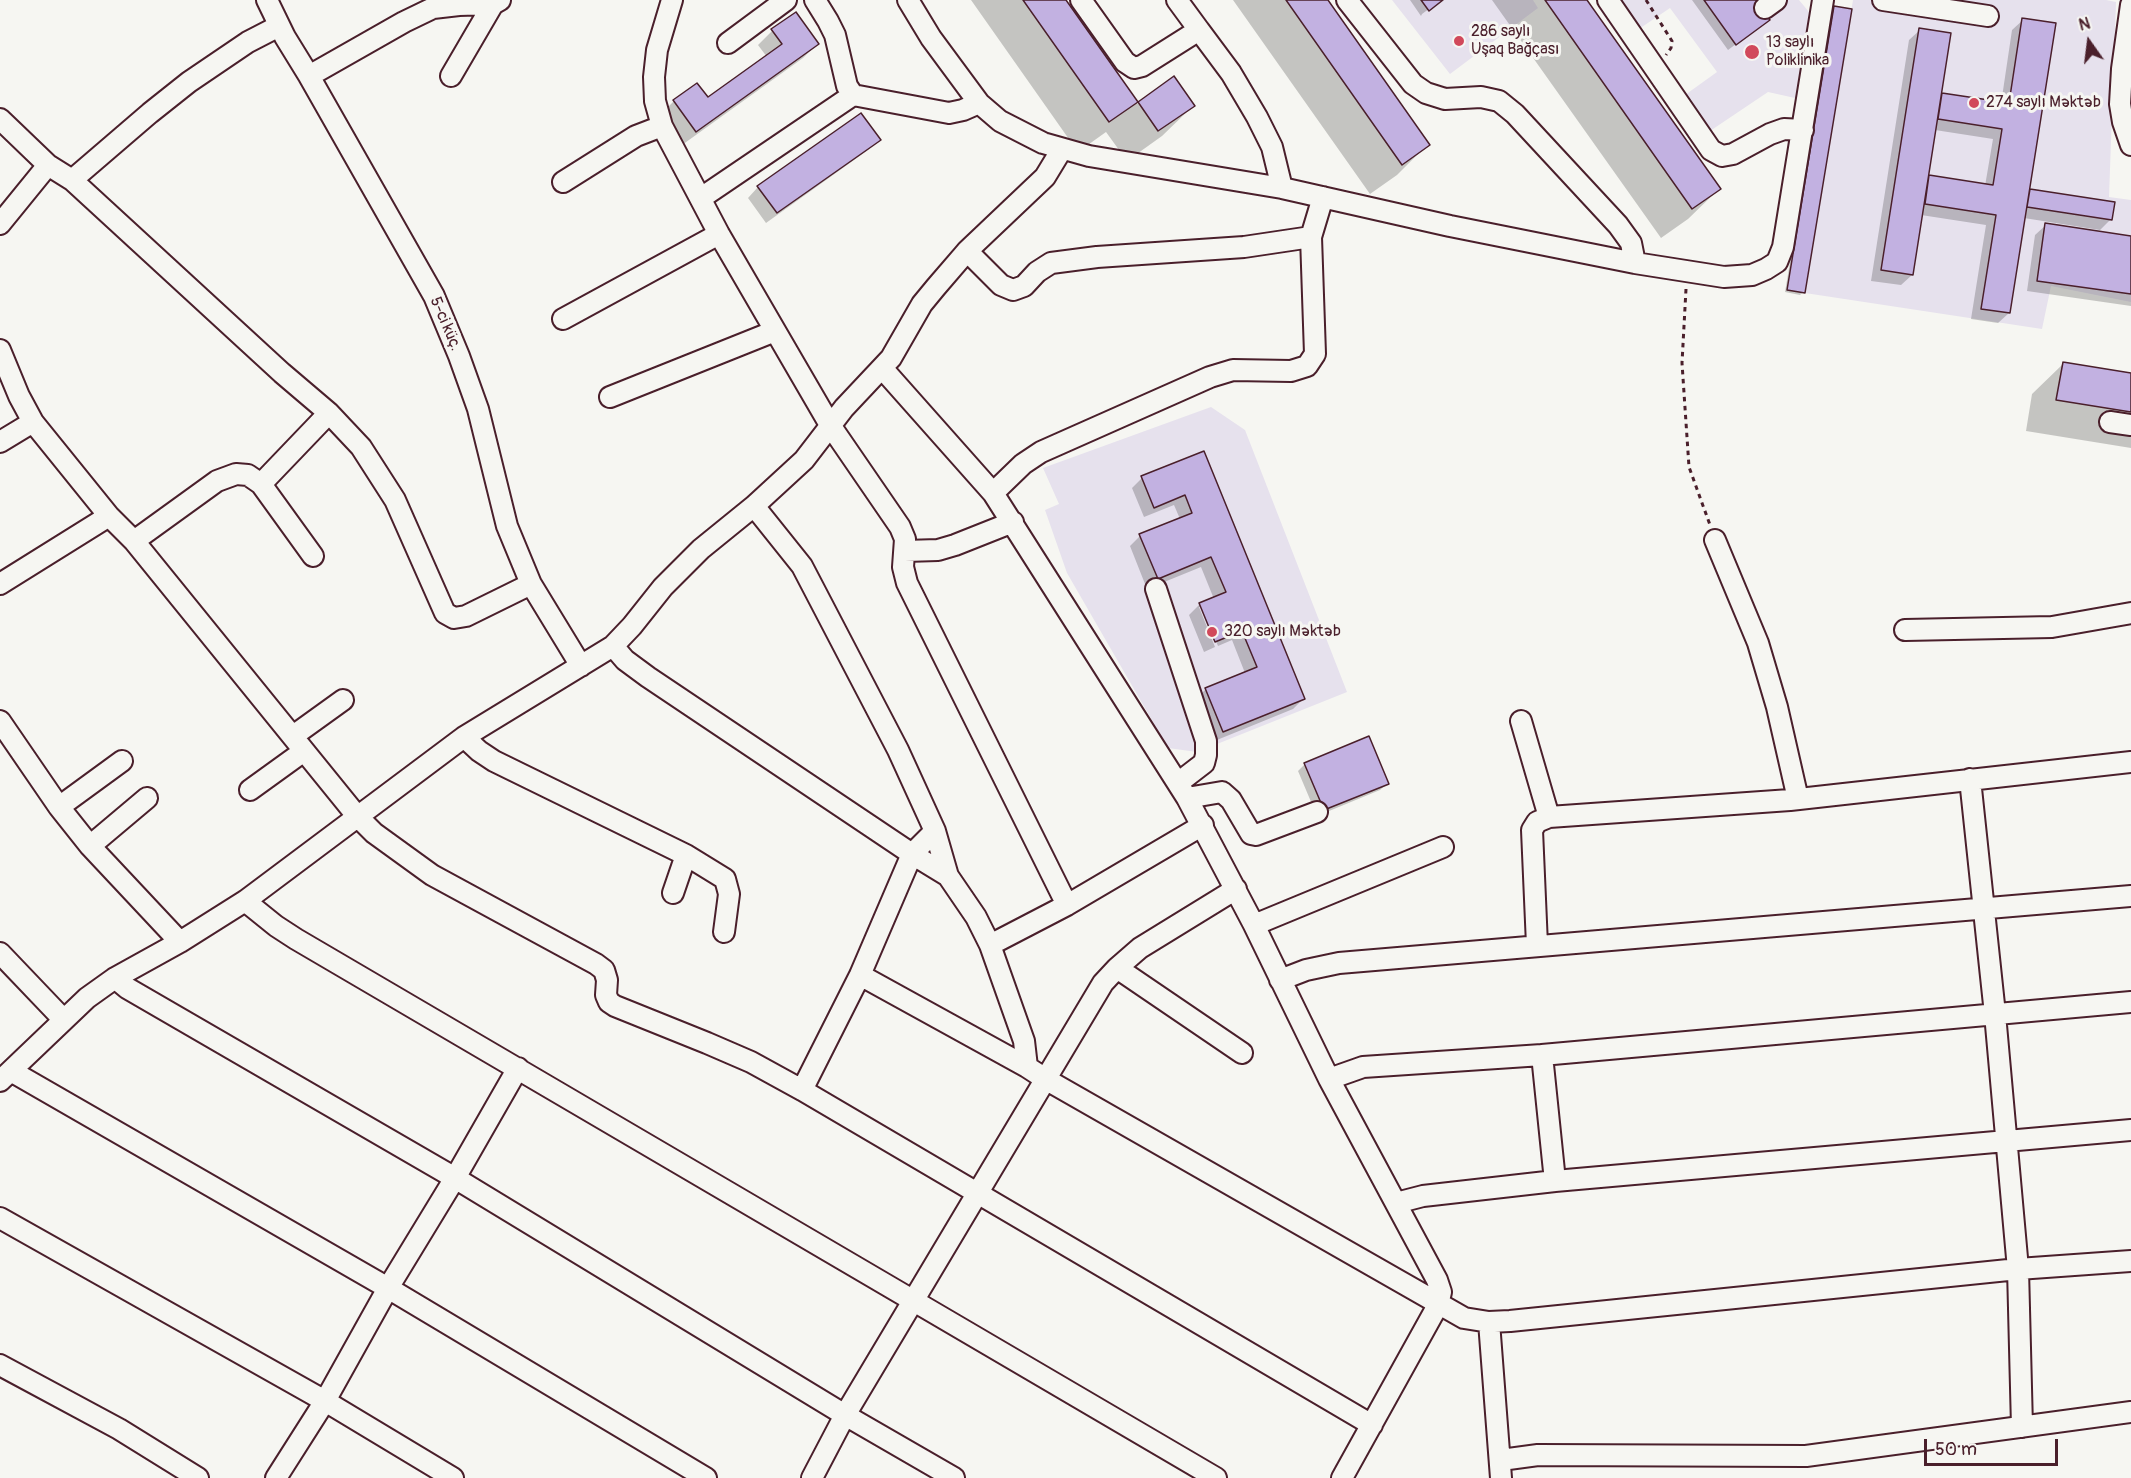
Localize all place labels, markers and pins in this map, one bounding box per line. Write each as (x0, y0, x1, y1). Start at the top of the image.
place label: 286 saylı Uşaq Bağçası (1471, 22, 1559, 60)
place label: 13 saylı Poliklinika (1766, 33, 1829, 71)
marker: 286 saylı Uşaq Bağçası (1452, 34, 1466, 48)
marker: 13 saylı Poliklinika (1743, 43, 1761, 61)
place label: 274 saylı Məktəb (1986, 93, 2101, 113)
marker: 274 saylı Məktəb (1967, 96, 1981, 110)
place label: 320 saylı Məktəb (1224, 622, 1341, 642)
marker: 320 saylı Məktəb (1205, 625, 1219, 639)

